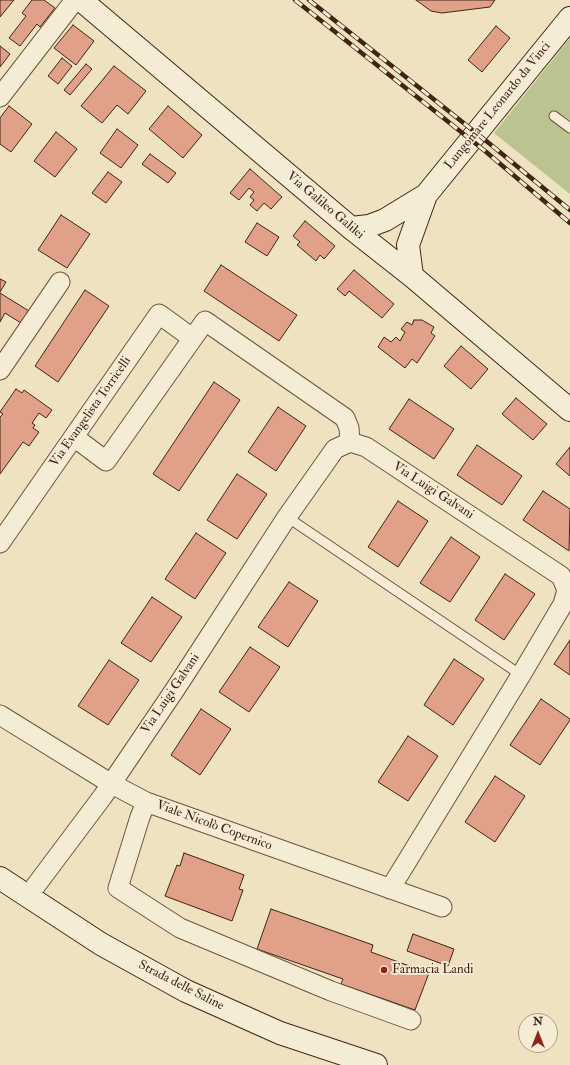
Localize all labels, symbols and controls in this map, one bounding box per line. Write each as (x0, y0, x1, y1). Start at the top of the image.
street label: Lungomare Leonardo da Vinci (442, 39, 554, 173)
street label: Via Galileo Galilei (283, 169, 367, 243)
street label: Via Evangelista Torricelli (47, 354, 135, 470)
street label: Via Luigi Galvani (390, 459, 476, 523)
street label: Via Luigi Galvani (138, 651, 204, 737)
street label: Viale Nicolò Copernico (154, 798, 274, 854)
street label: Strada delle Saline (135, 958, 227, 1014)
place label: Farmacia Landi (392, 962, 473, 978)
marker: Farmacia Landi (379, 965, 389, 975)
north arrow (518, 1013, 558, 1053)
text: N (533, 1015, 543, 1028)

